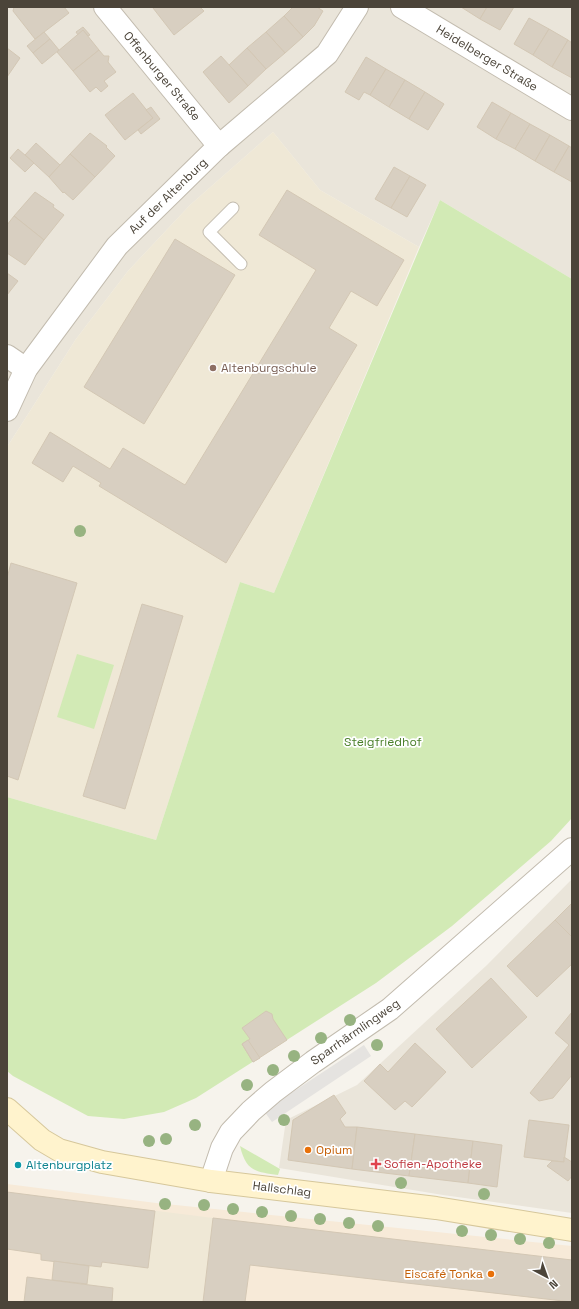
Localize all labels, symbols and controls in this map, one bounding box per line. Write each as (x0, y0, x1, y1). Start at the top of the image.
street label: Heidelberger Straße (433, 21, 541, 95)
street label: Offenburger Straße (120, 28, 204, 124)
street label: Auf der Altenburg (125, 154, 211, 238)
place label: Altenburgschule (221, 360, 317, 376)
marker: Altenburgschule (208, 363, 218, 373)
park label: Steigfriedhof (344, 734, 422, 750)
street label: Sparrhärmlingweg (307, 995, 403, 1069)
place label: Opium (316, 1142, 352, 1158)
marker: Opium (303, 1145, 313, 1155)
place label: Sofien-Apotheke (384, 1156, 482, 1172)
place label: Altenburgplatz (26, 1157, 112, 1173)
marker: Sofien-Apotheke (371, 1159, 381, 1169)
marker: Altenburgplatz (13, 1160, 23, 1170)
street label: Hallschlag (252, 1177, 312, 1201)
north arrow (527, 1257, 567, 1297)
place label: Eiscafé Tonka (405, 1266, 483, 1282)
marker: Eiscafé Tonka (486, 1269, 496, 1279)
text: N (546, 1277, 561, 1292)

